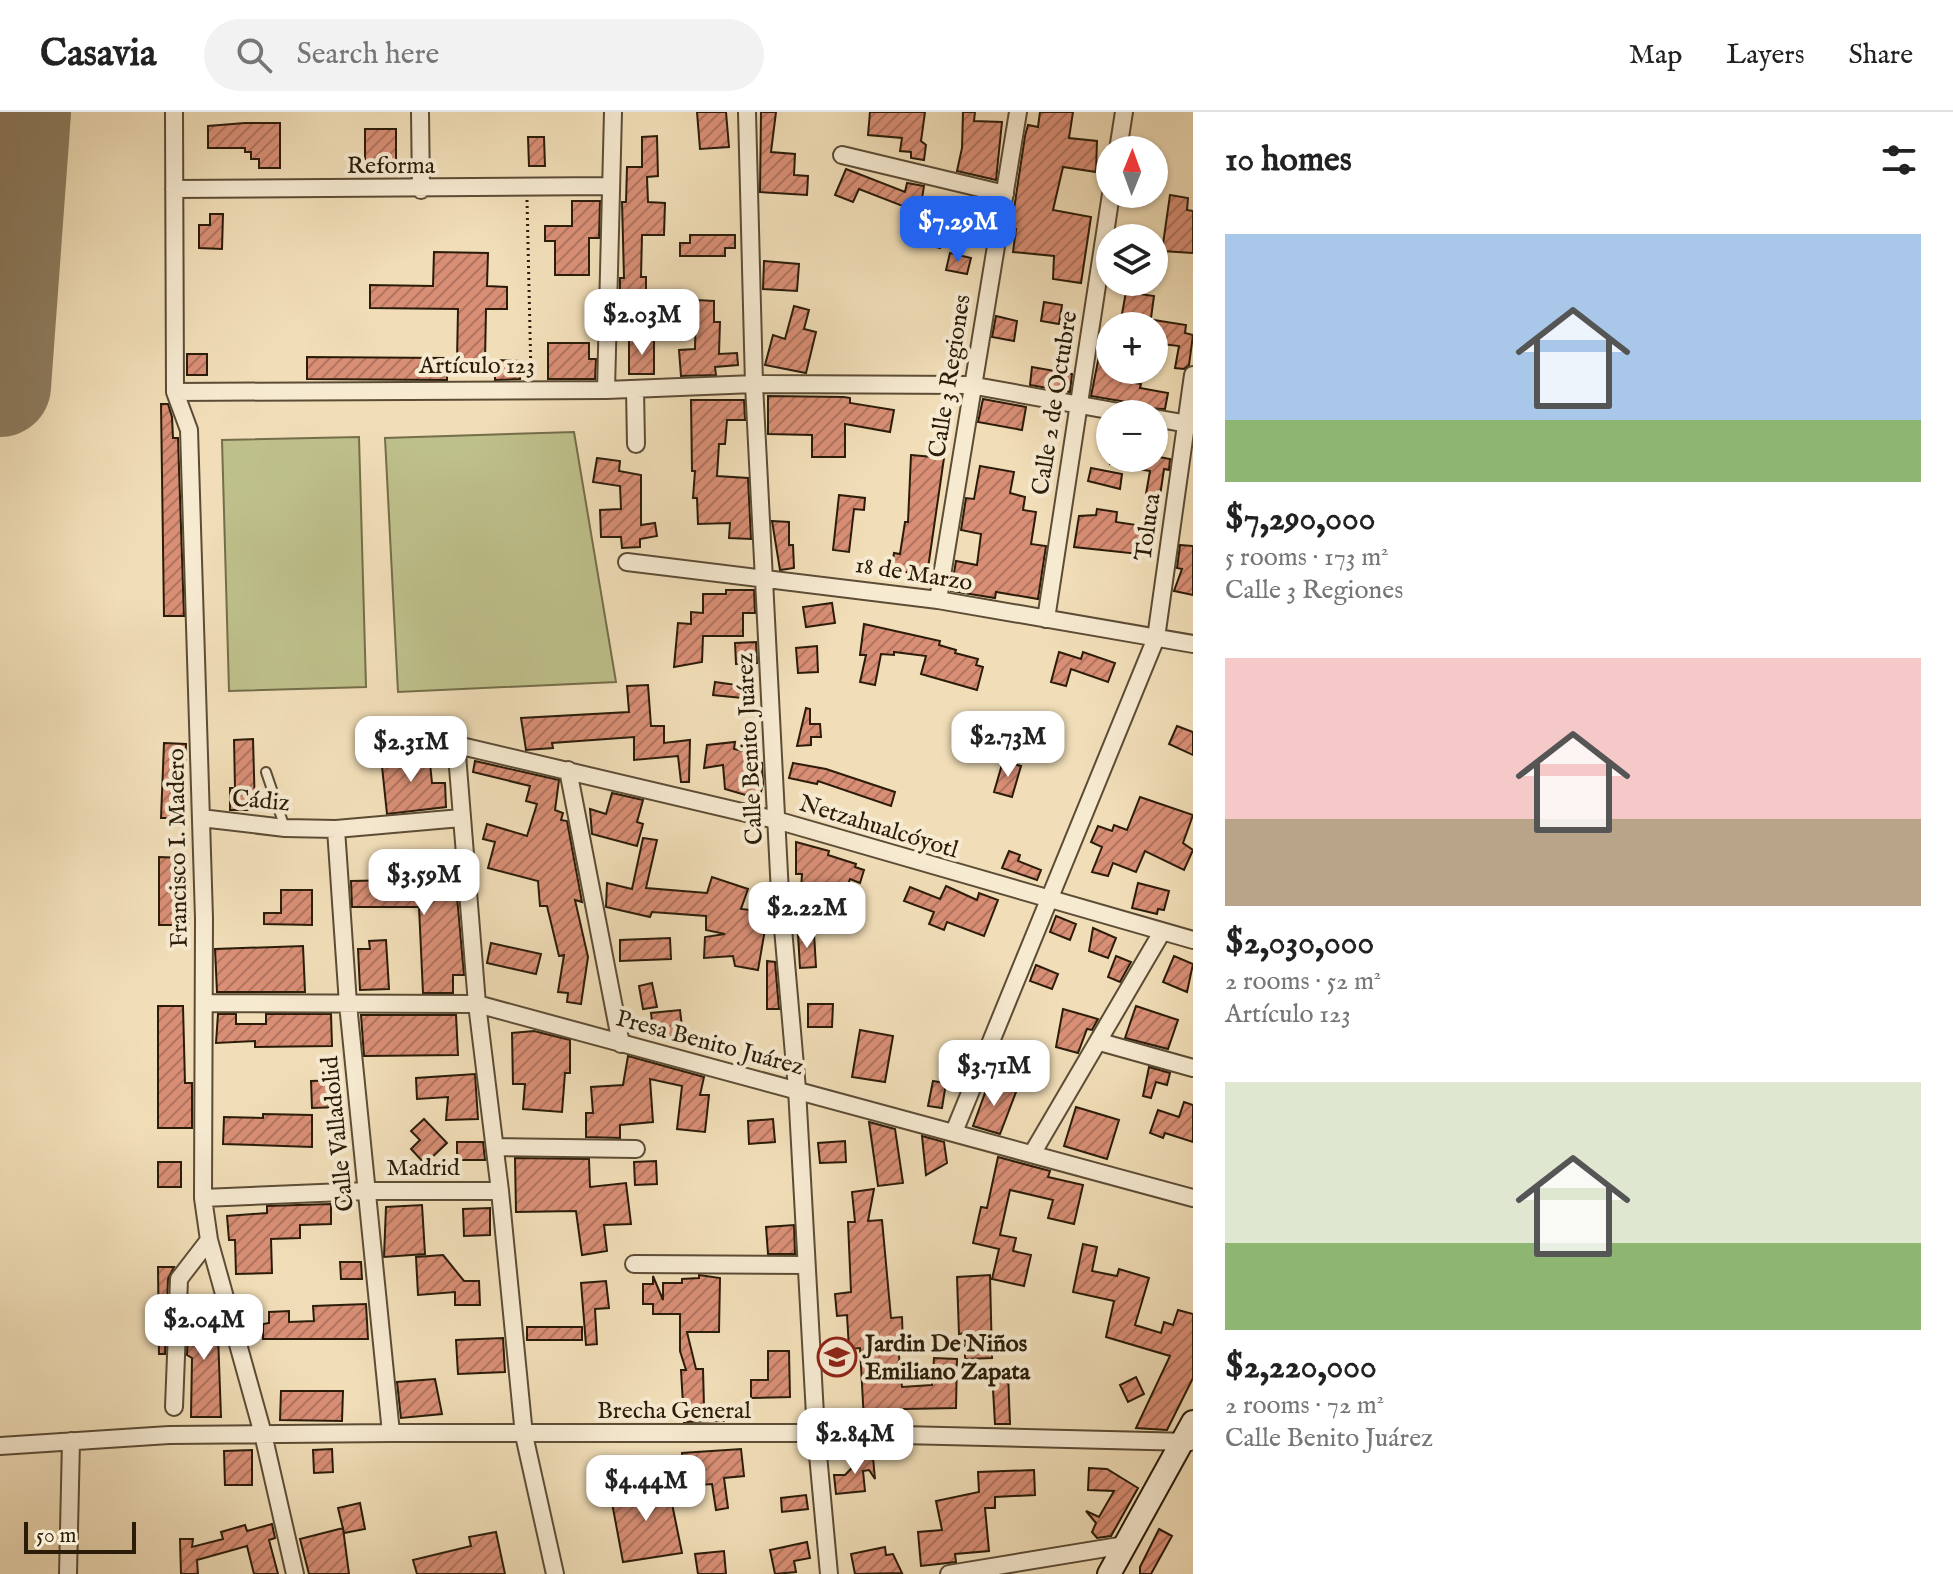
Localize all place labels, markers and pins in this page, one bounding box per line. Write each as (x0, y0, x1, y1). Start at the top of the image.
pin: $7.29M (893, 196, 1023, 264)
pin: $2.03M (577, 289, 707, 357)
pin: $2.73M (943, 711, 1073, 779)
pin: $2.31M (346, 716, 476, 784)
pin: $3.59M (359, 849, 489, 917)
pin: $2.22M (742, 882, 872, 950)
pin: $3.71M (929, 1040, 1059, 1108)
pin: $2.04M (139, 1294, 269, 1362)
place label: Jardin De Niños Emiliano Zapata (862, 1329, 1031, 1388)
school or university icon: Jardin De Niños Emiliano Zapata (816, 1336, 858, 1378)
pin: $2.84M (790, 1408, 920, 1476)
pin: $4.44M (581, 1455, 711, 1523)

